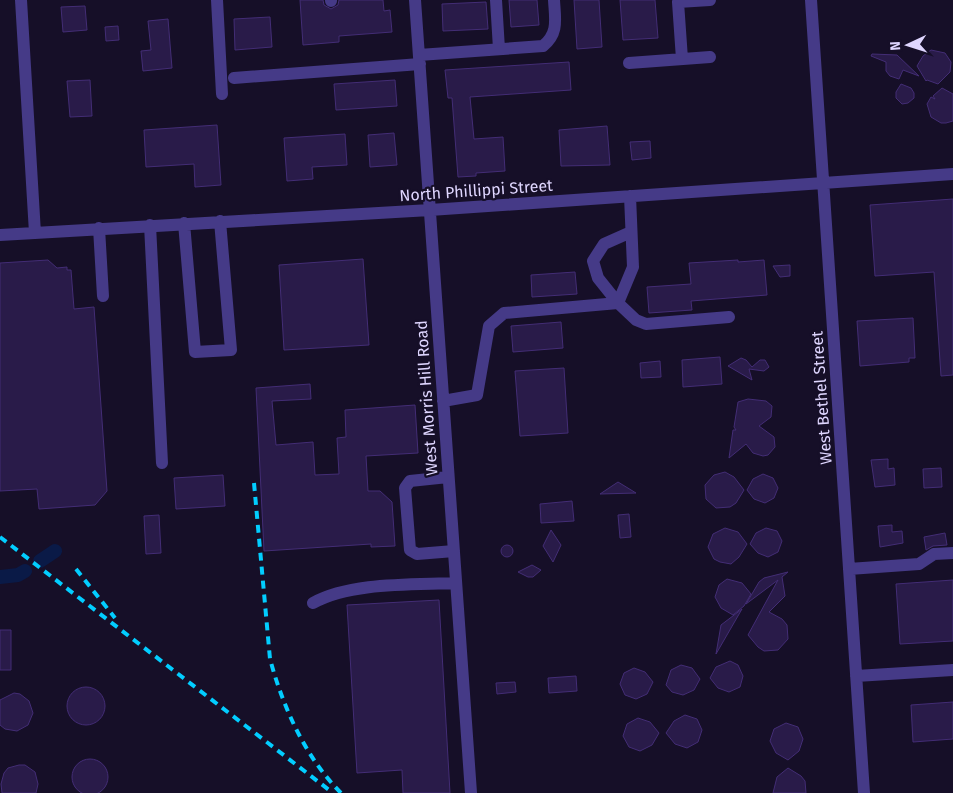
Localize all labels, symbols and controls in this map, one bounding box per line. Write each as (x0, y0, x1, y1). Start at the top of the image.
north arrow (883, 20, 933, 70)
text: N (887, 41, 904, 51)
street label: North Phillippi Street (399, 176, 554, 205)
street label: West Morris Hill Road (412, 320, 441, 476)
street label: West Bethel Street (807, 330, 836, 465)

